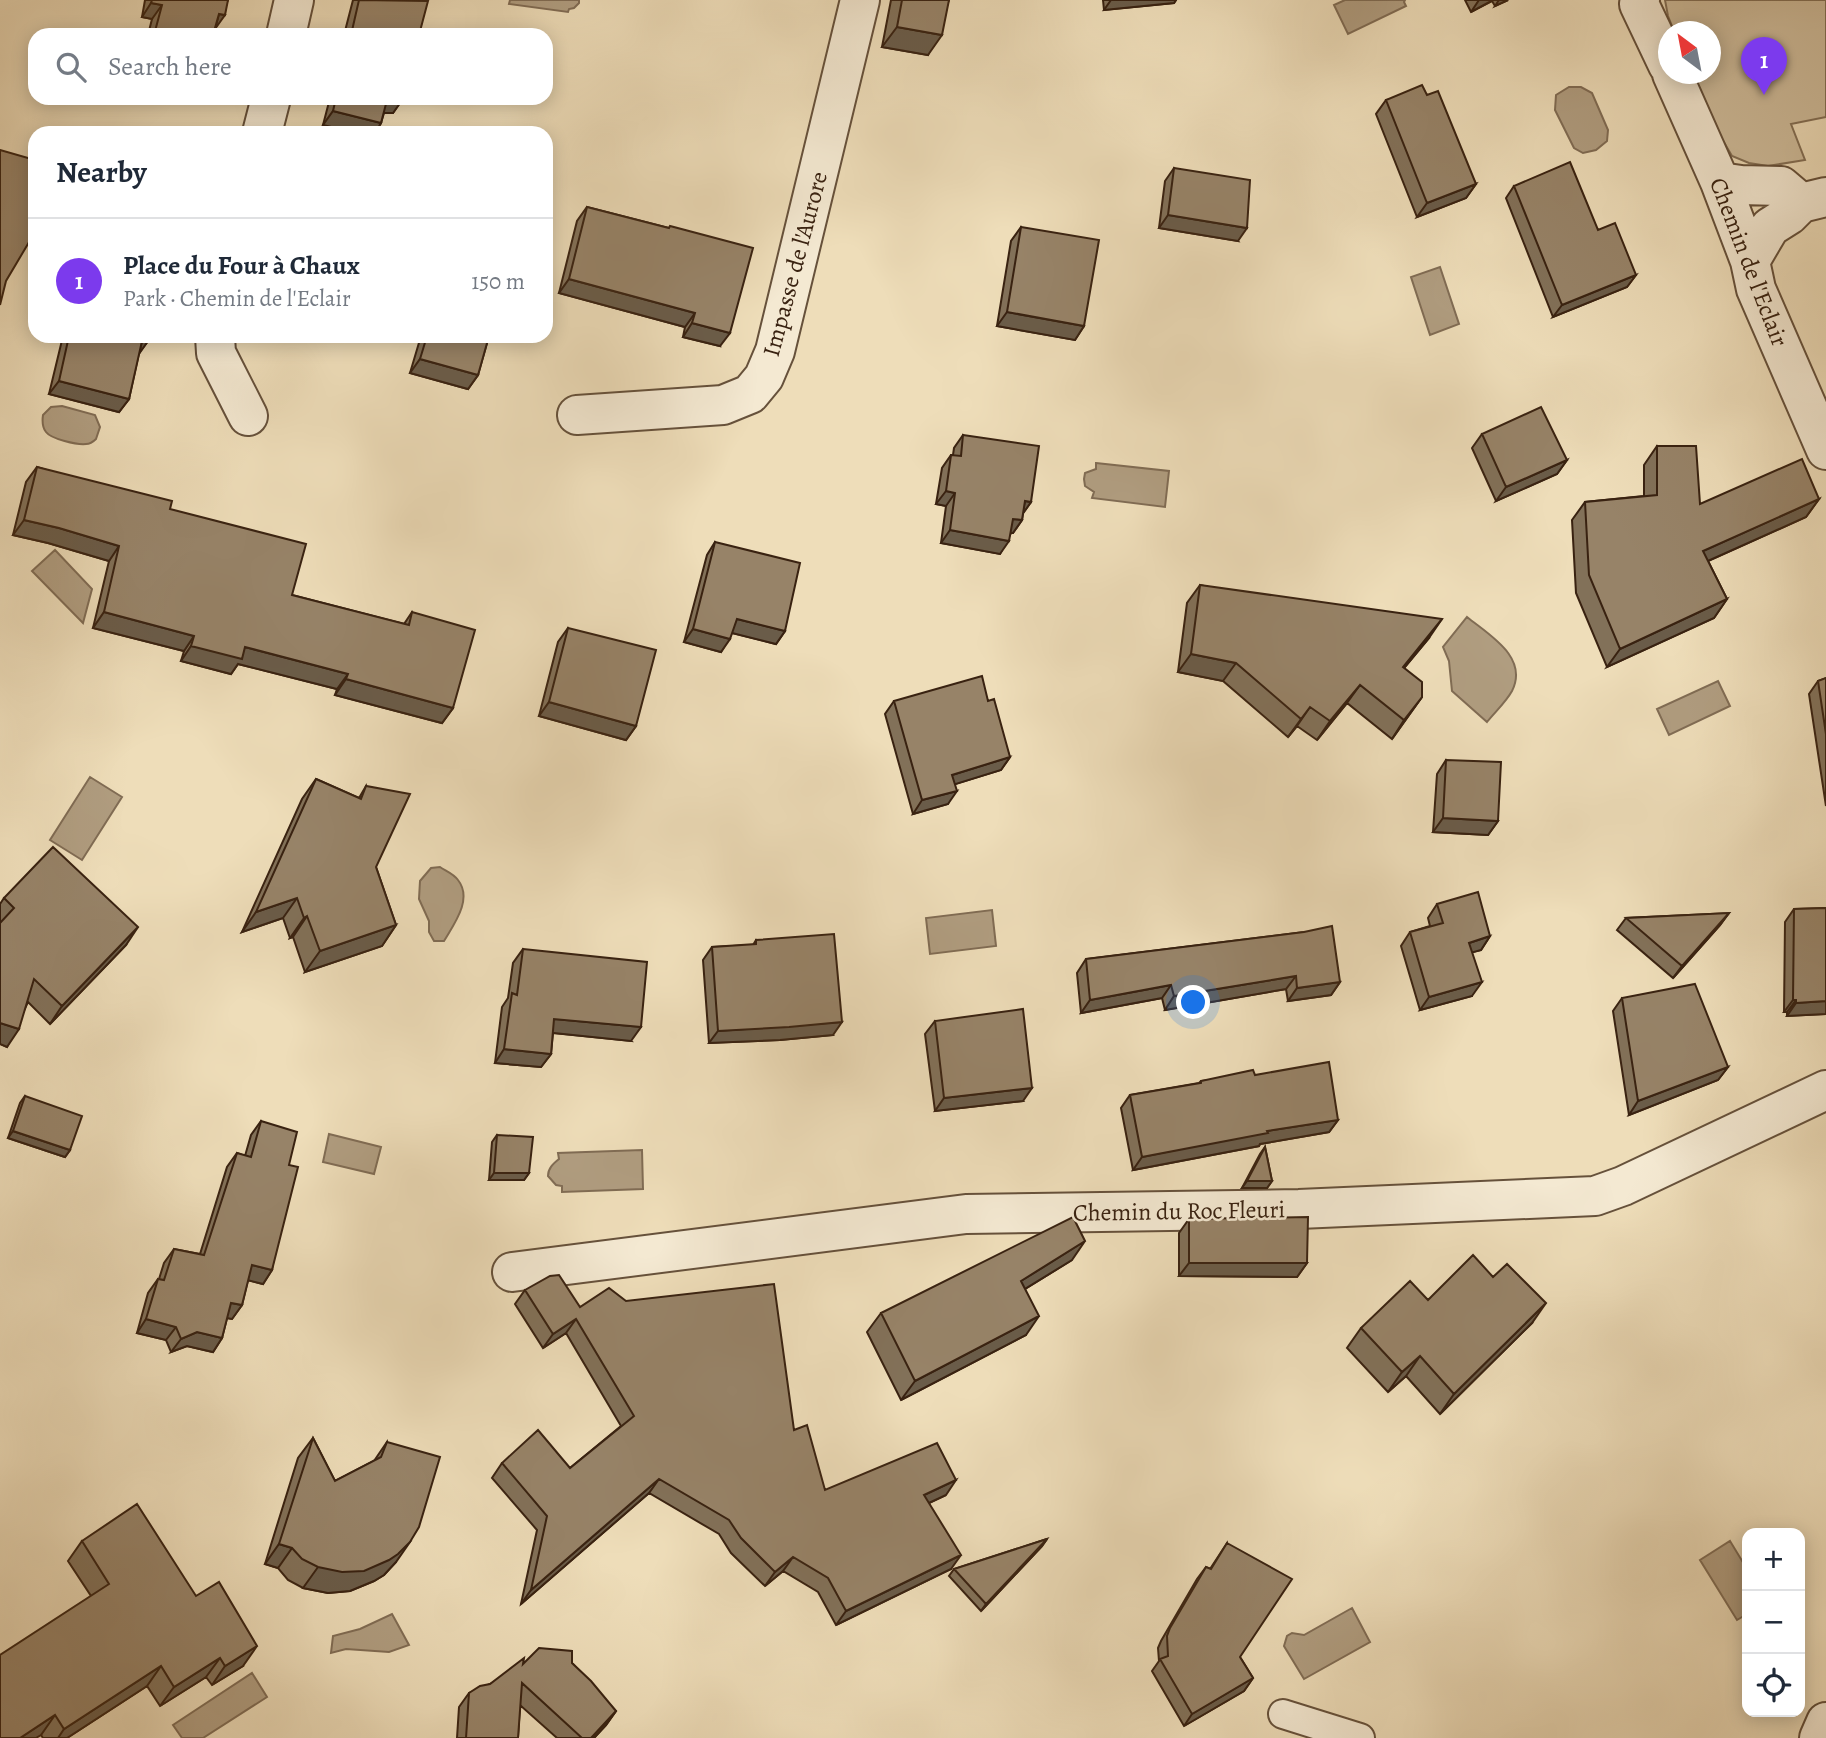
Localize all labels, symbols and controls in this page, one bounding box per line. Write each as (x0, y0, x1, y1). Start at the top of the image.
north arrow (1658, 21, 1721, 84)
search box (28, 28, 553, 105)
pin: 1 (1741, 37, 1787, 95)
icon: search (52, 48, 90, 86)
text: Search here (108, 49, 232, 84)
text: Nearby (56, 152, 147, 192)
street label: Impasse de l'Aurore (755, 168, 835, 360)
street label: Chemin de l'Eclair (1702, 173, 1796, 351)
text: Place du Four à Chaux (123, 248, 360, 283)
text: 1 (75, 266, 83, 297)
text: 150 m (471, 266, 525, 297)
text: Park · Chemin de l'Eclair (123, 283, 351, 314)
your location (1176, 985, 1210, 1019)
street label: Chemin du Roc Fleuri (1072, 1193, 1286, 1229)
map controls (1742, 1528, 1805, 1717)
button: + (1742, 1528, 1805, 1591)
button: − (1742, 1591, 1805, 1654)
button: locate (1742, 1654, 1805, 1717)

